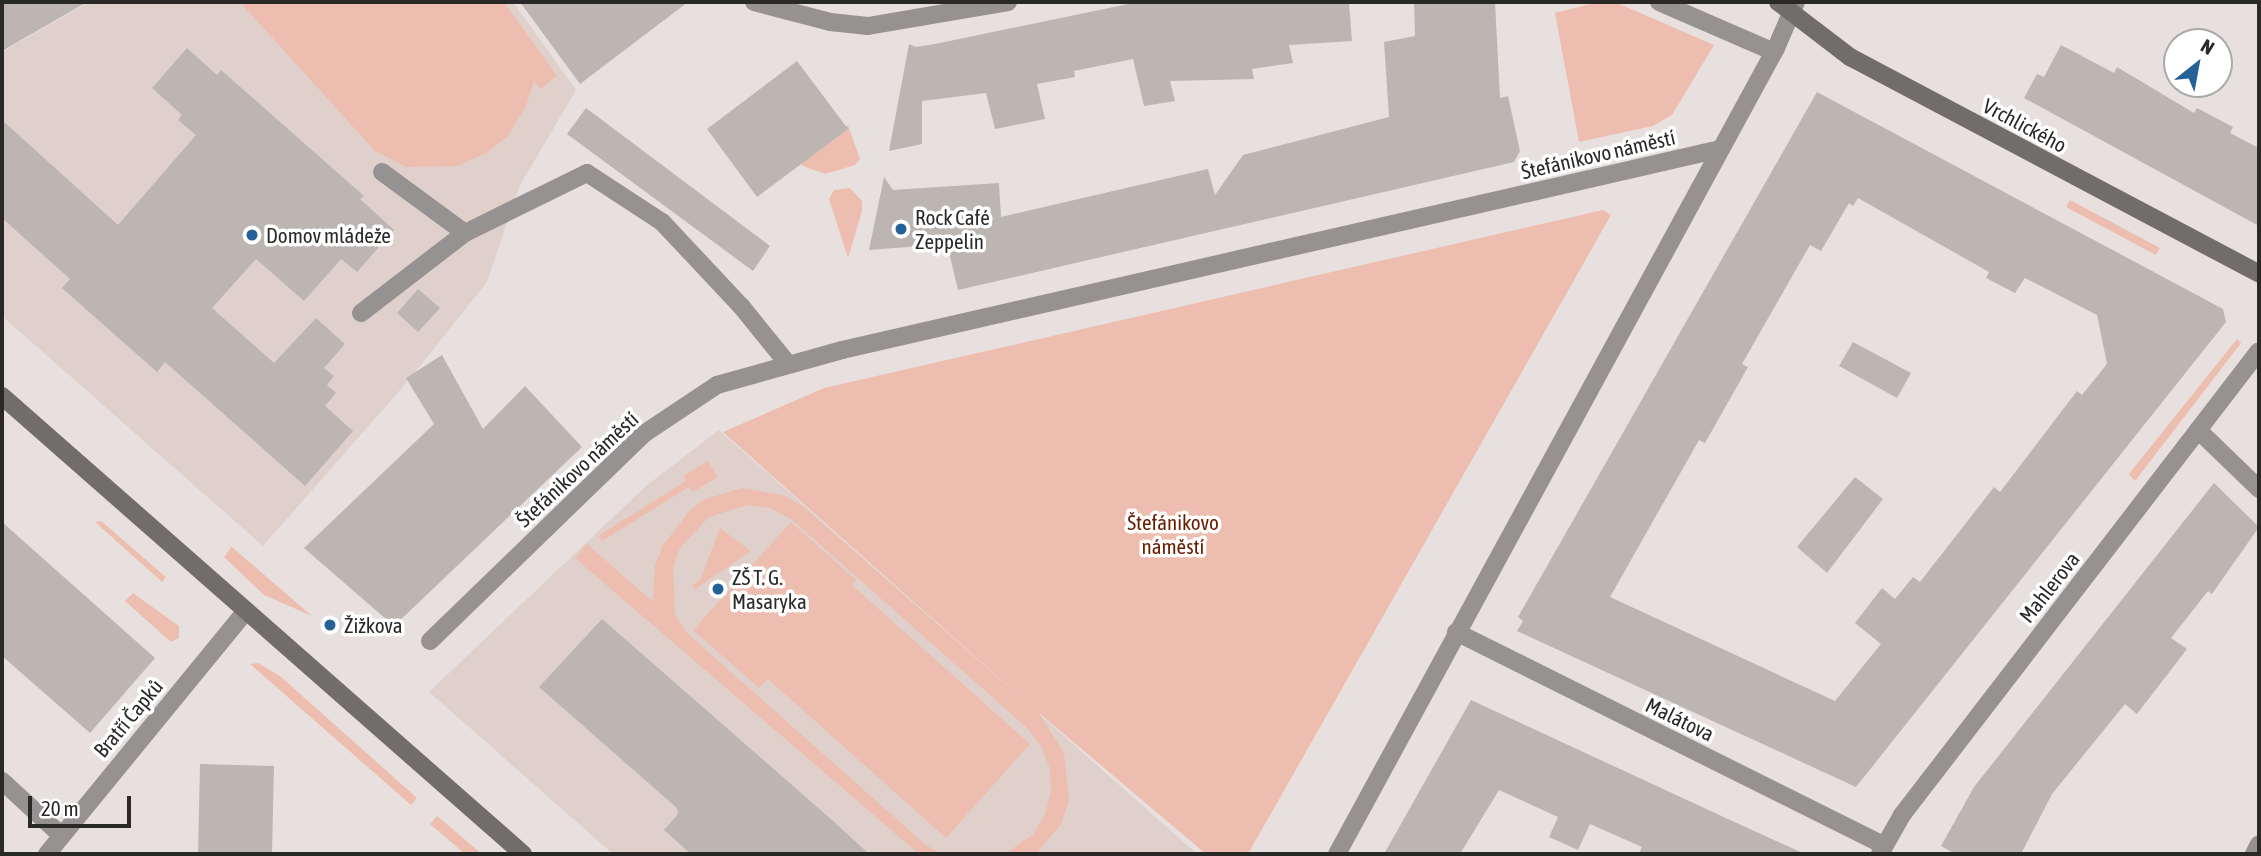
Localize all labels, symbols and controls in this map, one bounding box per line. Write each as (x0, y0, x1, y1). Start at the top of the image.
north arrow (2163, 28, 2233, 98)
text: N (2197, 34, 2218, 59)
street label: Vrchlického (1979, 93, 2071, 157)
street label: Štefánikovo náměstí (1519, 124, 1677, 184)
place label: Rock Café Zeppelin (915, 204, 990, 254)
marker: Rock Café Zeppelin (893, 221, 909, 237)
place label: Domov mládeže (266, 222, 391, 248)
marker: Domov mládeže (244, 227, 260, 243)
street label: Štefánikovo náměstí (511, 406, 643, 532)
park label: Štefánikovo náměstí (1127, 509, 1219, 559)
street label: Mahlerova (2014, 547, 2084, 627)
place label: ZŠ T. G. Masaryka (732, 564, 807, 614)
marker: ZŠ T. G. Masaryka (710, 581, 726, 597)
place label: Žižkova (344, 612, 403, 638)
marker: Žižkova (322, 617, 338, 633)
street label: Bratří Čapků (88, 674, 168, 762)
street label: Malátova (1642, 692, 1718, 746)
scale bar (32, 782, 135, 826)
text: 20 m (41, 796, 79, 820)

